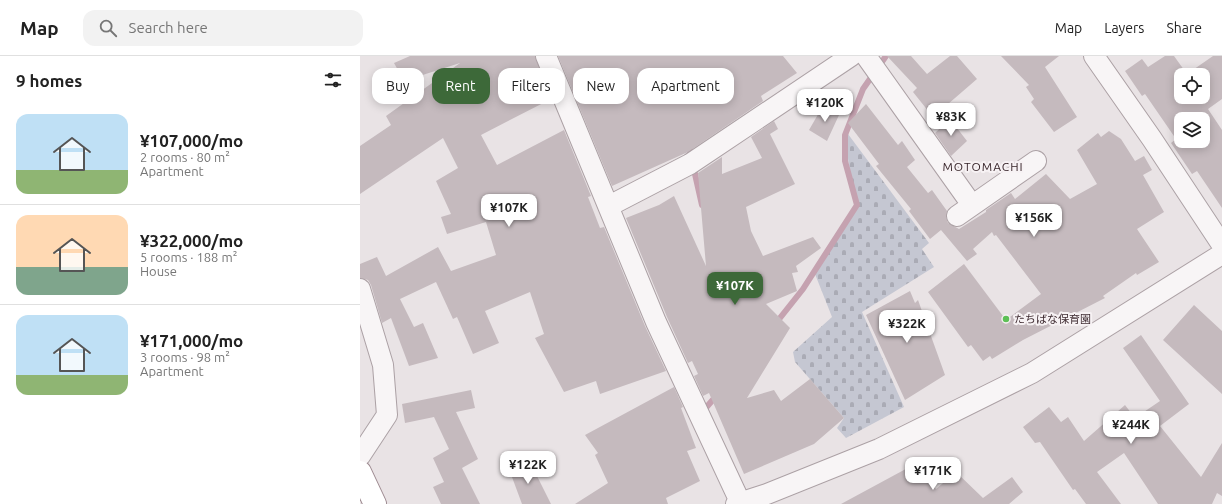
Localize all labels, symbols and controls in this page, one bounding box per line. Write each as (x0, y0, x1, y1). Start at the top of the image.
search box (83, 10, 363, 46)
text: Map (20, 17, 59, 39)
icon: search (97, 17, 119, 39)
text: Search here (129, 19, 208, 36)
text: Map (1055, 20, 1082, 36)
text: Layers (1104, 20, 1144, 36)
text: Share (1166, 20, 1202, 36)
chip: Buy (372, 68, 424, 104)
chip: Rent (432, 68, 490, 104)
chip: Filters (498, 68, 565, 104)
chip: New (573, 68, 629, 104)
chip: Apartment (637, 68, 734, 104)
map controls (1174, 68, 1210, 148)
button: locate (1174, 68, 1210, 104)
icon: filters (322, 69, 344, 91)
text: 9 homes (16, 71, 82, 90)
pin: ¥120K (797, 89, 853, 123)
text: ¥120K (806, 95, 844, 109)
pin: ¥83K (927, 103, 975, 137)
text: ¥83K (936, 109, 966, 123)
button: layers (1174, 112, 1210, 148)
icon: home (48, 130, 96, 178)
text: ¥107,000/mo (140, 131, 243, 150)
text: 2 rooms · 80 m² (140, 150, 230, 164)
district label: MOTOMACHI (942, 160, 1024, 173)
text: Apartment (140, 164, 204, 178)
pin: ¥107K (481, 194, 537, 228)
text: ¥107K (490, 200, 528, 214)
pin: ¥156K (1006, 204, 1062, 238)
text: ¥156K (1015, 210, 1053, 224)
icon: home (48, 231, 96, 279)
text: ¥322,000/mo (140, 231, 243, 250)
text: 5 rooms · 188 m² (140, 250, 237, 264)
text: House (140, 264, 177, 278)
pin: ¥107K (707, 272, 763, 306)
text: ¥107K (716, 278, 754, 292)
pin: ¥322K (879, 310, 935, 344)
place label: たちばな保育園 (1014, 313, 1091, 325)
marker: たちばな保育園 (1001, 314, 1011, 324)
text: ¥322K (888, 316, 926, 330)
icon: home (48, 331, 96, 379)
text: ¥171,000/mo (140, 331, 243, 350)
text: 3 rooms · 98 m² (140, 350, 230, 364)
text: Apartment (140, 364, 204, 378)
pin: ¥244K (1103, 411, 1159, 445)
text: ¥244K (1112, 417, 1150, 431)
pin: ¥122K (500, 451, 556, 485)
text: ¥122K (509, 457, 547, 471)
pin: ¥171K (905, 457, 961, 491)
text: ¥171K (914, 463, 952, 477)

